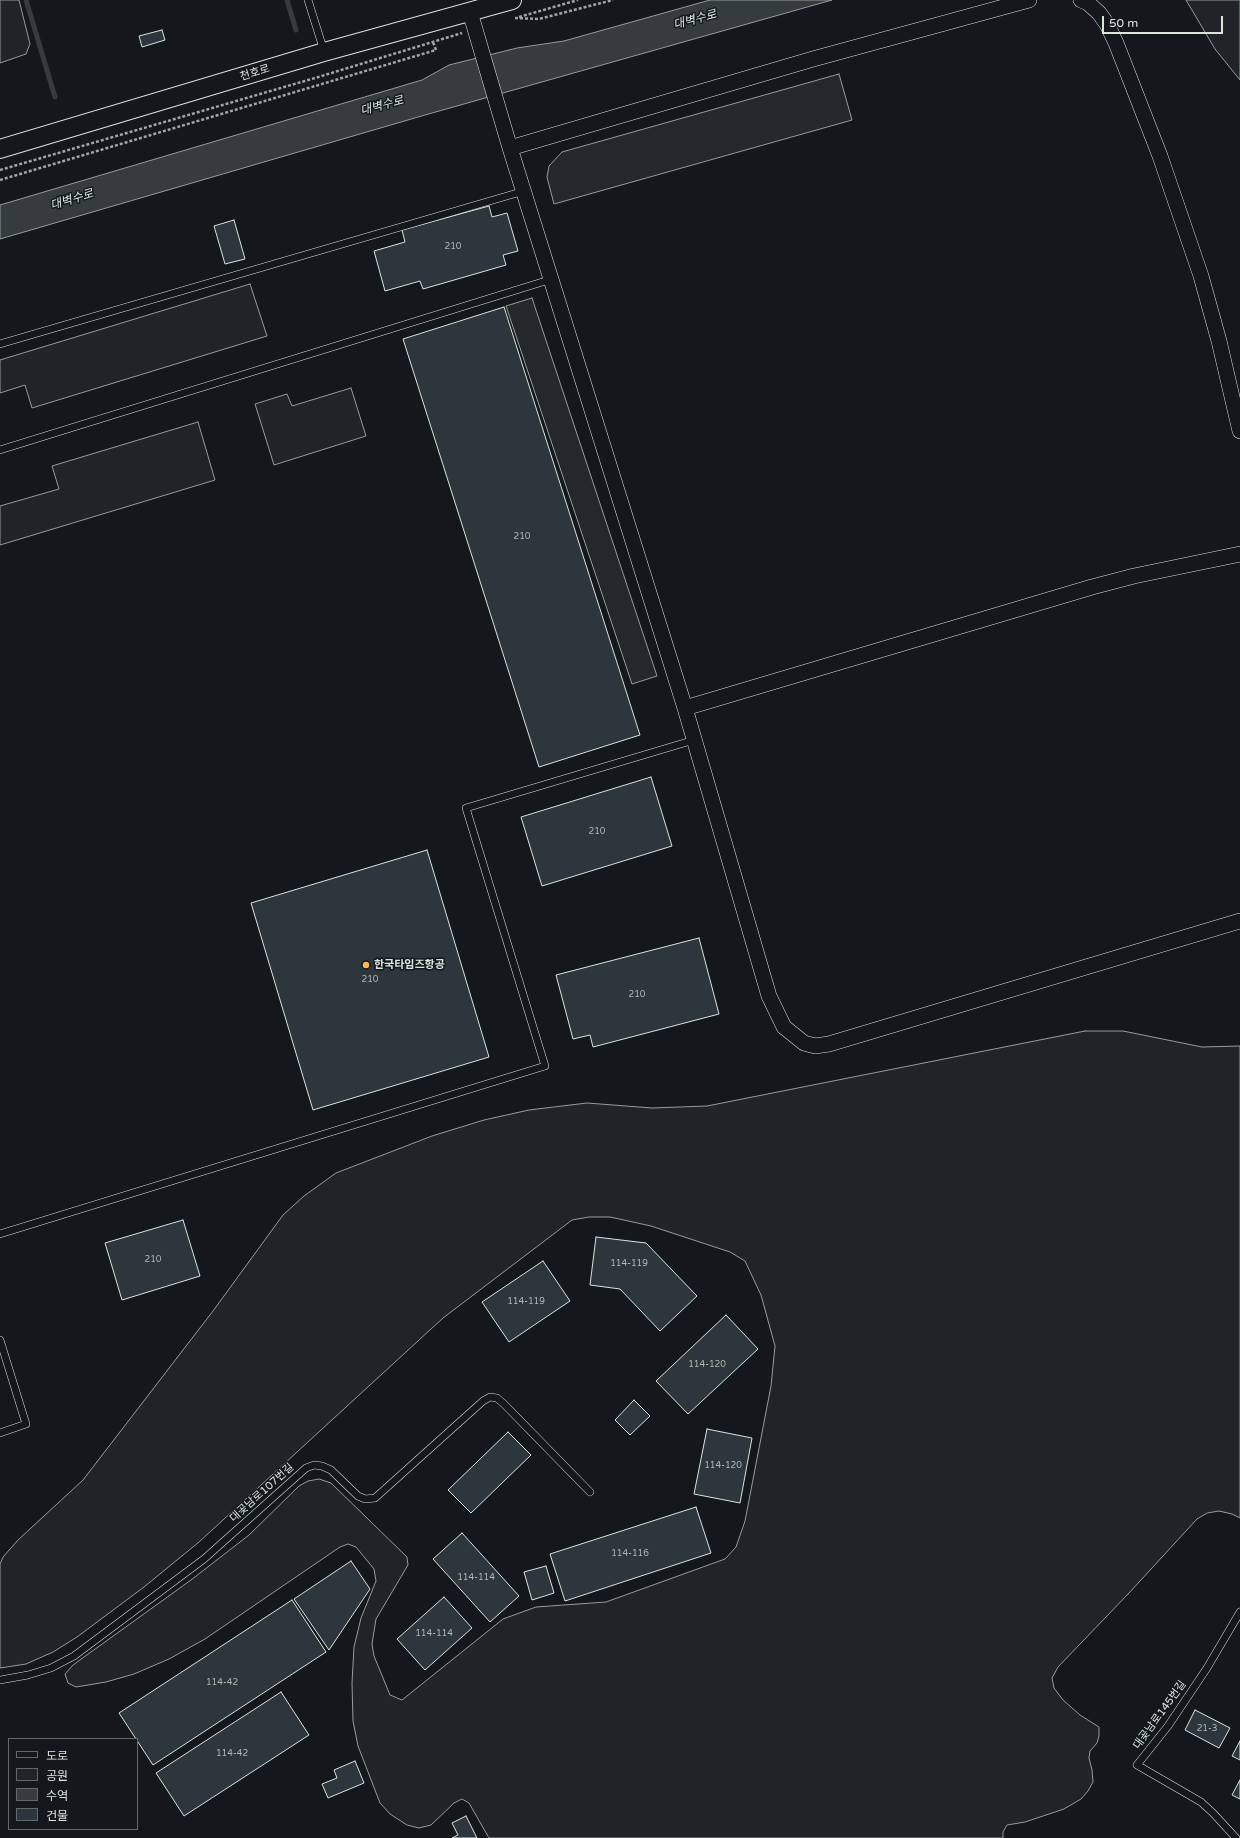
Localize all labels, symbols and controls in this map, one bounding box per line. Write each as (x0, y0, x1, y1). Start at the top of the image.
water label: 대벽수로 (672, 7, 718, 33)
scale bar (1104, 8, 1225, 34)
text: 50 m (1109, 16, 1138, 30)
street label: 천호로 (239, 62, 271, 84)
water label: 대벽수로 (359, 93, 405, 119)
water label: 대벽수로 (49, 187, 95, 213)
house number: 210 (445, 242, 461, 252)
house number: 210 (514, 532, 530, 542)
house number: 210 (589, 827, 605, 837)
place label: 한국타임즈항공 (374, 958, 445, 972)
marker: 한국타임즈항공 (361, 960, 371, 970)
house number: 210 (362, 975, 378, 985)
house number: 210 (629, 990, 645, 1000)
house number: 210 (145, 1255, 161, 1265)
house number: 114-119 (610, 1259, 648, 1269)
house number: 114-119 (507, 1297, 545, 1307)
house number: 114-120 (688, 1360, 726, 1370)
street label: 대곶남로107번길 (227, 1461, 297, 1525)
house number: 114-120 (704, 1461, 742, 1471)
house number: 114-116 (611, 1549, 649, 1559)
house number: 114-114 (457, 1573, 495, 1583)
house number: 114-114 (415, 1629, 453, 1639)
house number: 114-42 (206, 1678, 238, 1688)
street label: 대곶남로145번길 (1131, 1678, 1189, 1752)
house number: 21-3 (1197, 1724, 1217, 1734)
legend (8, 1738, 138, 1830)
text: 도로 (46, 1749, 68, 1763)
house number: 114-42 (216, 1749, 248, 1759)
text: 공원 (46, 1769, 68, 1783)
text: 수역 (46, 1789, 68, 1803)
text: 건물 (46, 1809, 68, 1823)

